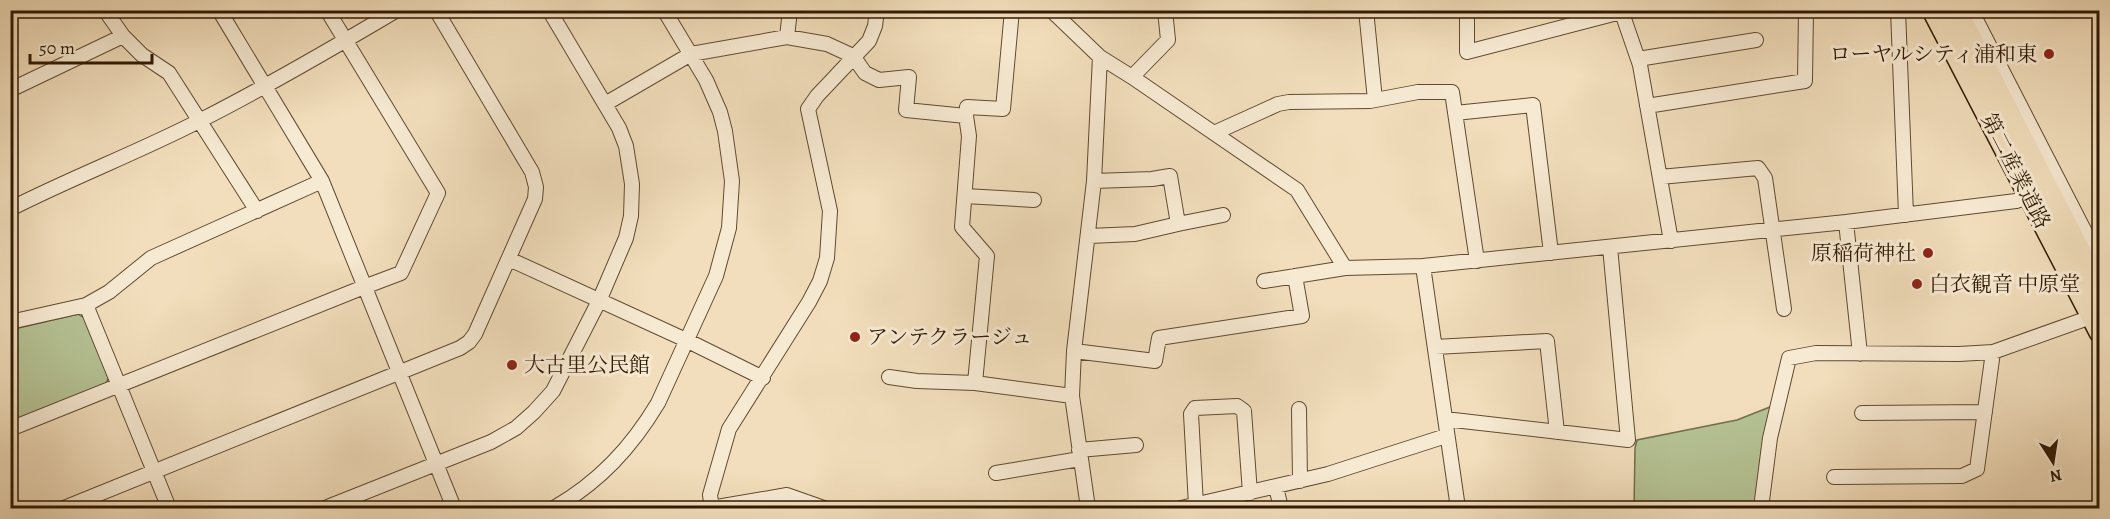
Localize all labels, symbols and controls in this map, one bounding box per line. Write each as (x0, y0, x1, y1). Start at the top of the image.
scale bar (30, 27, 152, 65)
text: 50 m (39, 36, 75, 60)
place label: ローヤルシティ浦和東 (1829, 40, 2037, 68)
marker: ローヤルシティ浦和東 (2042, 47, 2056, 61)
street label: 第二産業道路 (1975, 109, 2057, 233)
place label: 原稲荷神社 (1811, 239, 1916, 267)
marker: 原稲荷神社 (1921, 246, 1935, 260)
place label: 白衣観音 中原堂 (1929, 270, 2080, 298)
marker: 白衣観音 中原堂 (1910, 277, 1924, 291)
place label: アンテクラージュ (867, 323, 1032, 351)
marker: アンテクラージュ (848, 330, 862, 344)
place label: 大古里公民館 (524, 351, 650, 379)
marker: 大古里公民館 (505, 358, 519, 372)
north arrow (2023, 432, 2083, 492)
text: N (2048, 464, 2064, 488)

